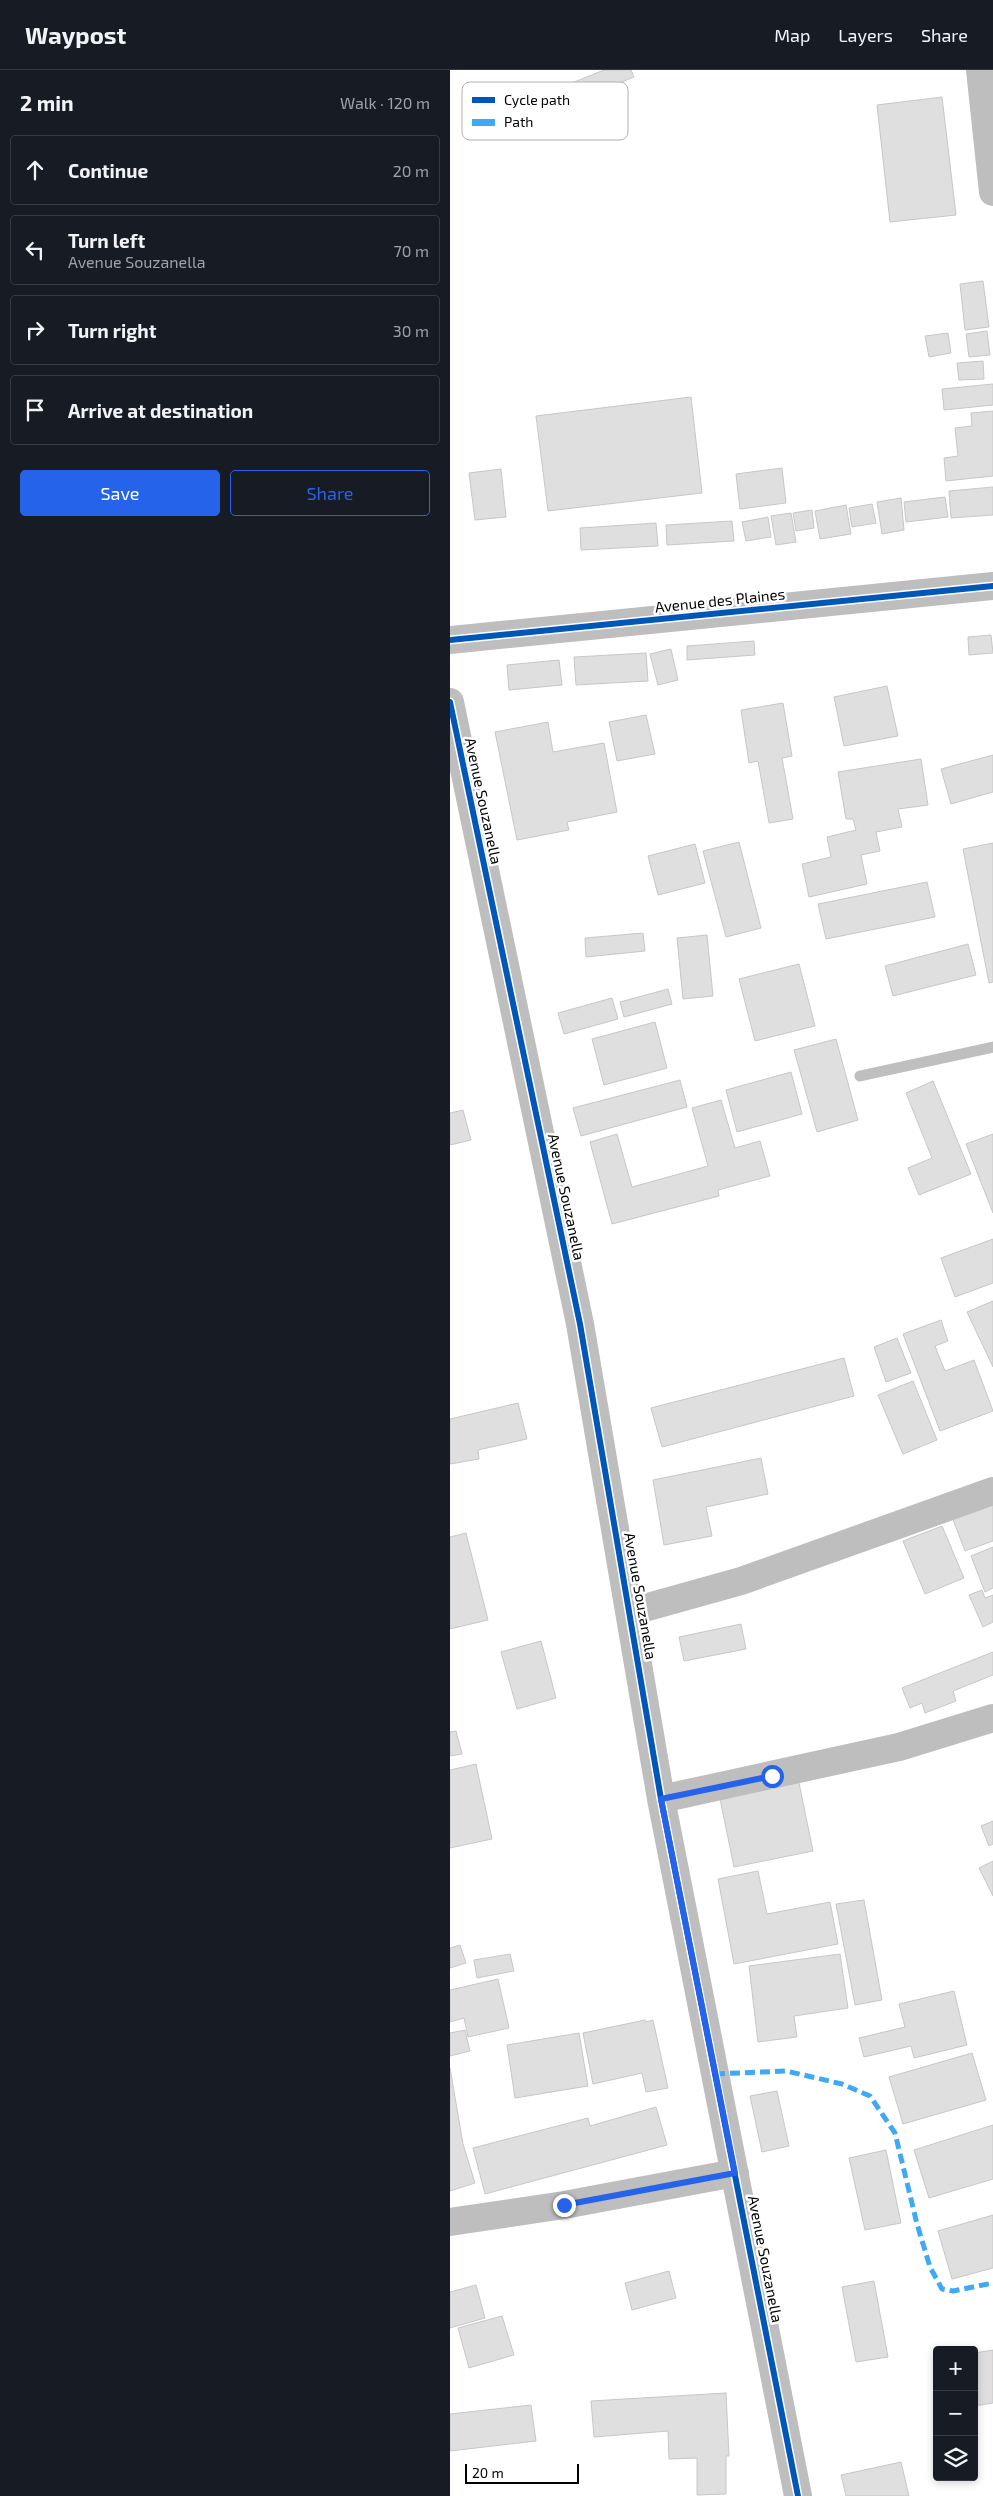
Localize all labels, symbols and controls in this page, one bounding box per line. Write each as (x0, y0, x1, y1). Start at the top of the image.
text: Waypost (25, 20, 126, 49)
text: Map (774, 24, 810, 46)
text: Layers (838, 24, 893, 46)
text: Share (921, 24, 968, 46)
legend (462, 82, 628, 140)
text: 2 min (20, 90, 74, 115)
text: Cycle path (504, 91, 570, 108)
text: Walk · 120 m (340, 93, 430, 112)
text: Path (504, 113, 533, 130)
icon: ahead (21, 156, 49, 184)
text: Continue (68, 159, 148, 182)
text: 20 m (393, 161, 429, 180)
text: Turn left (68, 229, 145, 252)
icon: left (21, 236, 49, 264)
text: 70 m (394, 241, 429, 260)
text: Avenue Souzanella (68, 252, 206, 271)
icon: right (21, 316, 49, 344)
text: Turn right (68, 319, 156, 342)
text: 30 m (393, 321, 429, 340)
icon: arrive (21, 396, 49, 424)
text: Arrive at destination (68, 399, 253, 422)
button: Save (20, 470, 220, 516)
button: Share (230, 470, 430, 516)
street label: Avenue des Plaines (654, 584, 786, 616)
street label: Avenue Souzanella (462, 736, 506, 866)
street label: Avenue Souzanella (545, 1132, 589, 1262)
street label: Avenue Souzanella (621, 1531, 661, 1661)
route start (761, 1765, 784, 1788)
route end (553, 2194, 576, 2217)
street label: Avenue Souzanella (745, 2194, 787, 2324)
map controls (933, 2346, 978, 2481)
button: + (933, 2346, 978, 2391)
button: − (933, 2391, 978, 2436)
button: layers (933, 2436, 978, 2481)
scale bar (465, 2461, 579, 2484)
text: 20 m (472, 2464, 504, 2481)

